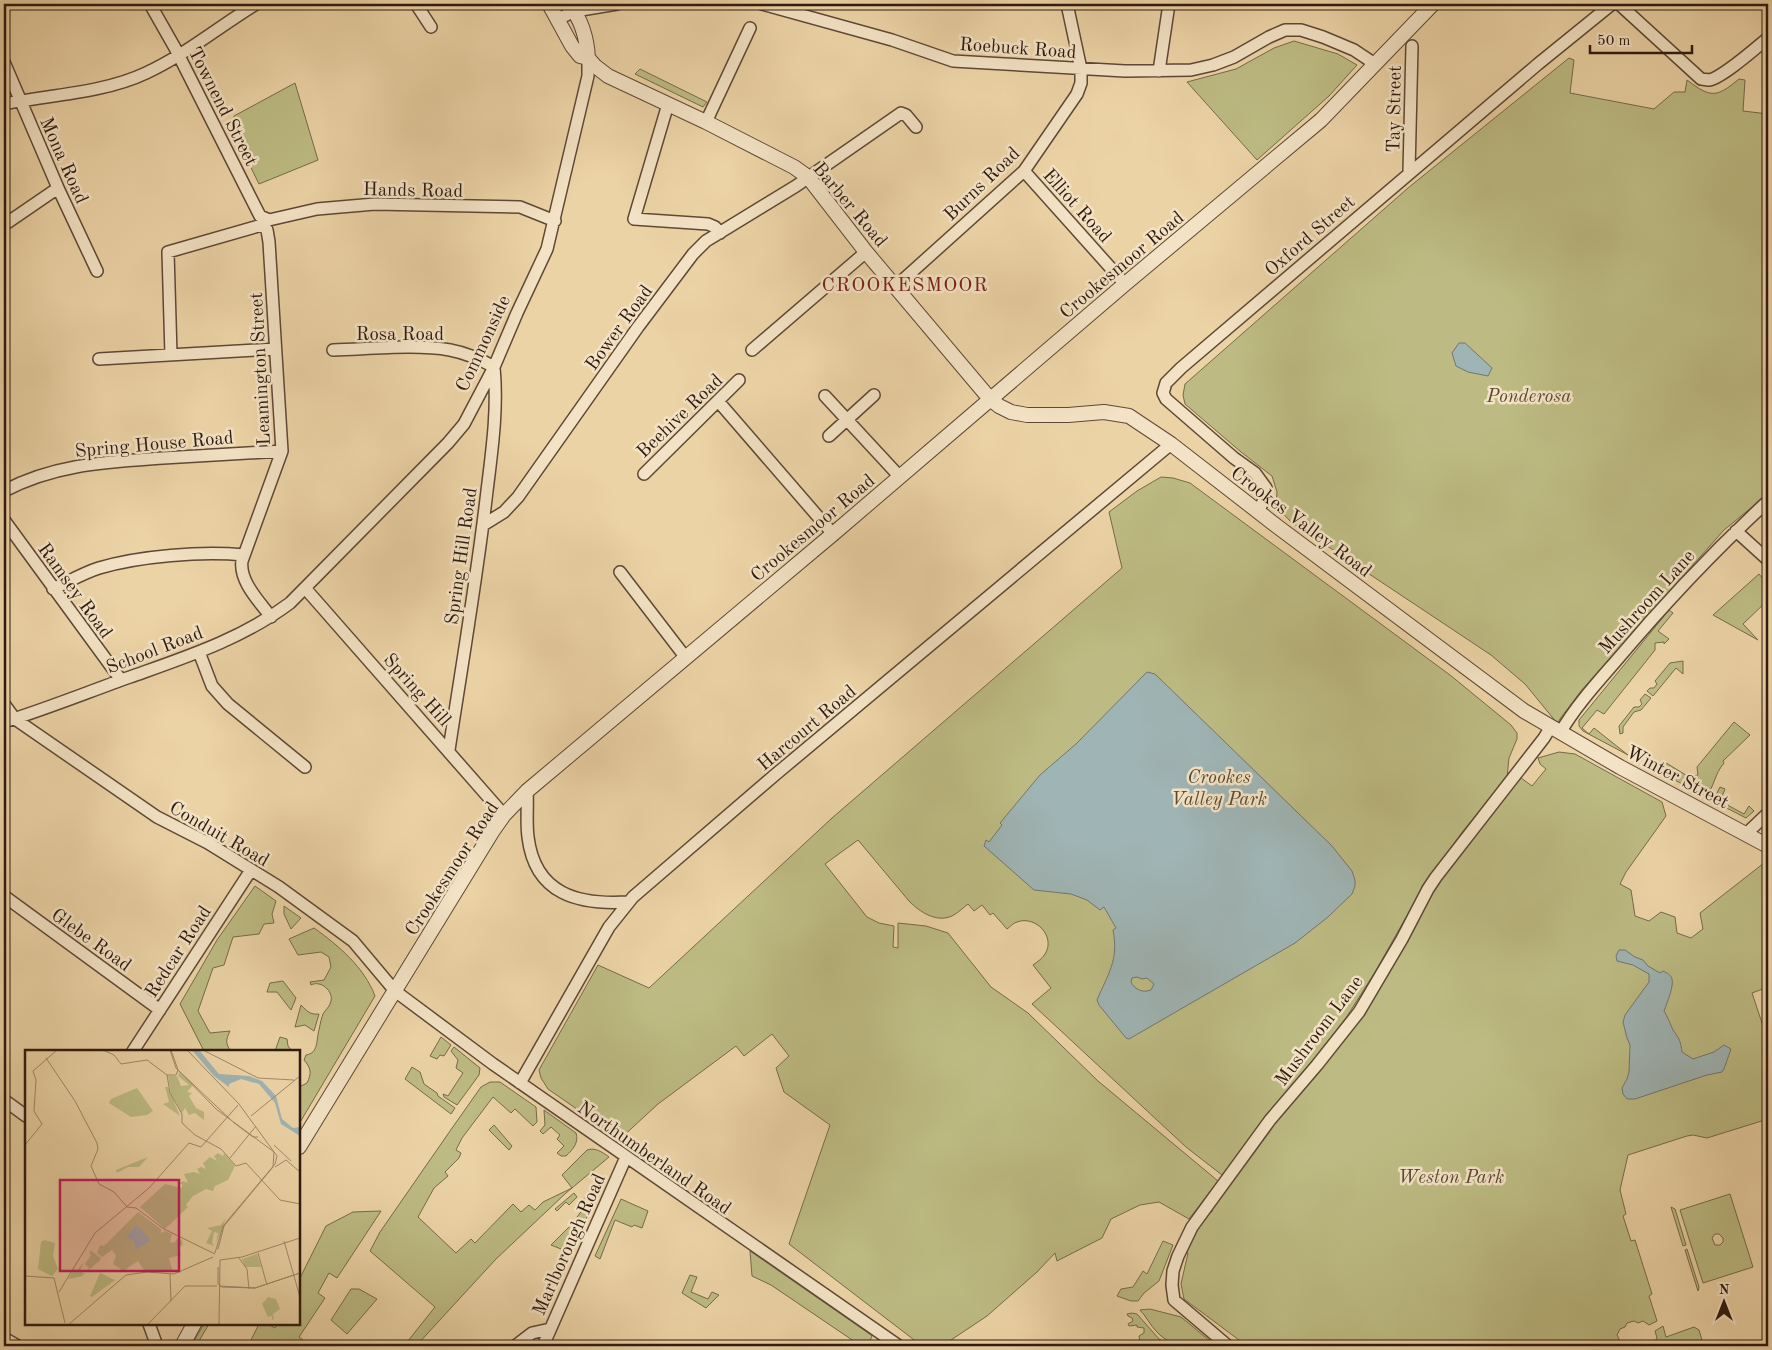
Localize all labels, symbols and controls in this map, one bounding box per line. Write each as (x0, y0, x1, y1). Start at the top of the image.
scale bar (1590, 22, 1692, 54)
text: 50 m (1597, 34, 1631, 49)
street label: Roebuck Road (959, 36, 1077, 63)
street label: Townend Street (184, 44, 260, 170)
street label: Tay Street (1385, 65, 1406, 153)
street label: Mona Road (35, 115, 90, 207)
street label: Burns Road (941, 144, 1024, 225)
street label: Barber Road (808, 160, 890, 252)
street label: Elliot Road (1038, 166, 1114, 247)
street label: Hands Road (363, 181, 463, 202)
street label: Oxford Street (1262, 193, 1359, 281)
street label: Crookesmoor Road (1057, 209, 1188, 323)
district label: CROOKESMOOR (821, 276, 989, 296)
street label: Bower Road (583, 282, 657, 375)
street label: Leamington Street (248, 292, 275, 446)
street label: Commonside (454, 293, 515, 395)
street label: Rosa Road (356, 326, 444, 345)
street label: Beehive Road (634, 371, 728, 462)
park label: Ponderosa (1485, 388, 1572, 407)
street label: Spring House Road (74, 429, 235, 462)
street label: Crookes Valley Road (1227, 464, 1374, 582)
street label: Crookesmoor Road (748, 472, 879, 586)
street label: Spring Hill Road (443, 486, 482, 626)
street label: Ramsey Road (33, 540, 115, 643)
street label: Mushroom Lane (1596, 547, 1699, 658)
street label: School Road (104, 624, 206, 678)
street label: Spring Hill (379, 651, 454, 731)
street label: Harcourt Road (755, 682, 861, 775)
street label: Winter Street (1622, 743, 1731, 813)
park label: Crookes Valley Park (1171, 769, 1267, 810)
street label: Conduit Road (166, 799, 272, 871)
street label: Crookesmoor Road (403, 799, 503, 940)
street label: Redcar Road (142, 903, 216, 1002)
street label: Glebe Road (47, 906, 134, 976)
street label: Mushroom Lane (1272, 973, 1368, 1090)
inset map (25, 1050, 300, 1325)
street label: Northumberland Road (573, 1099, 734, 1219)
park label: Weston Park (1398, 1169, 1504, 1188)
street label: Marlborough Road (530, 1171, 610, 1319)
north arrow (1700, 1278, 1750, 1328)
text: N (1719, 1283, 1730, 1297)

